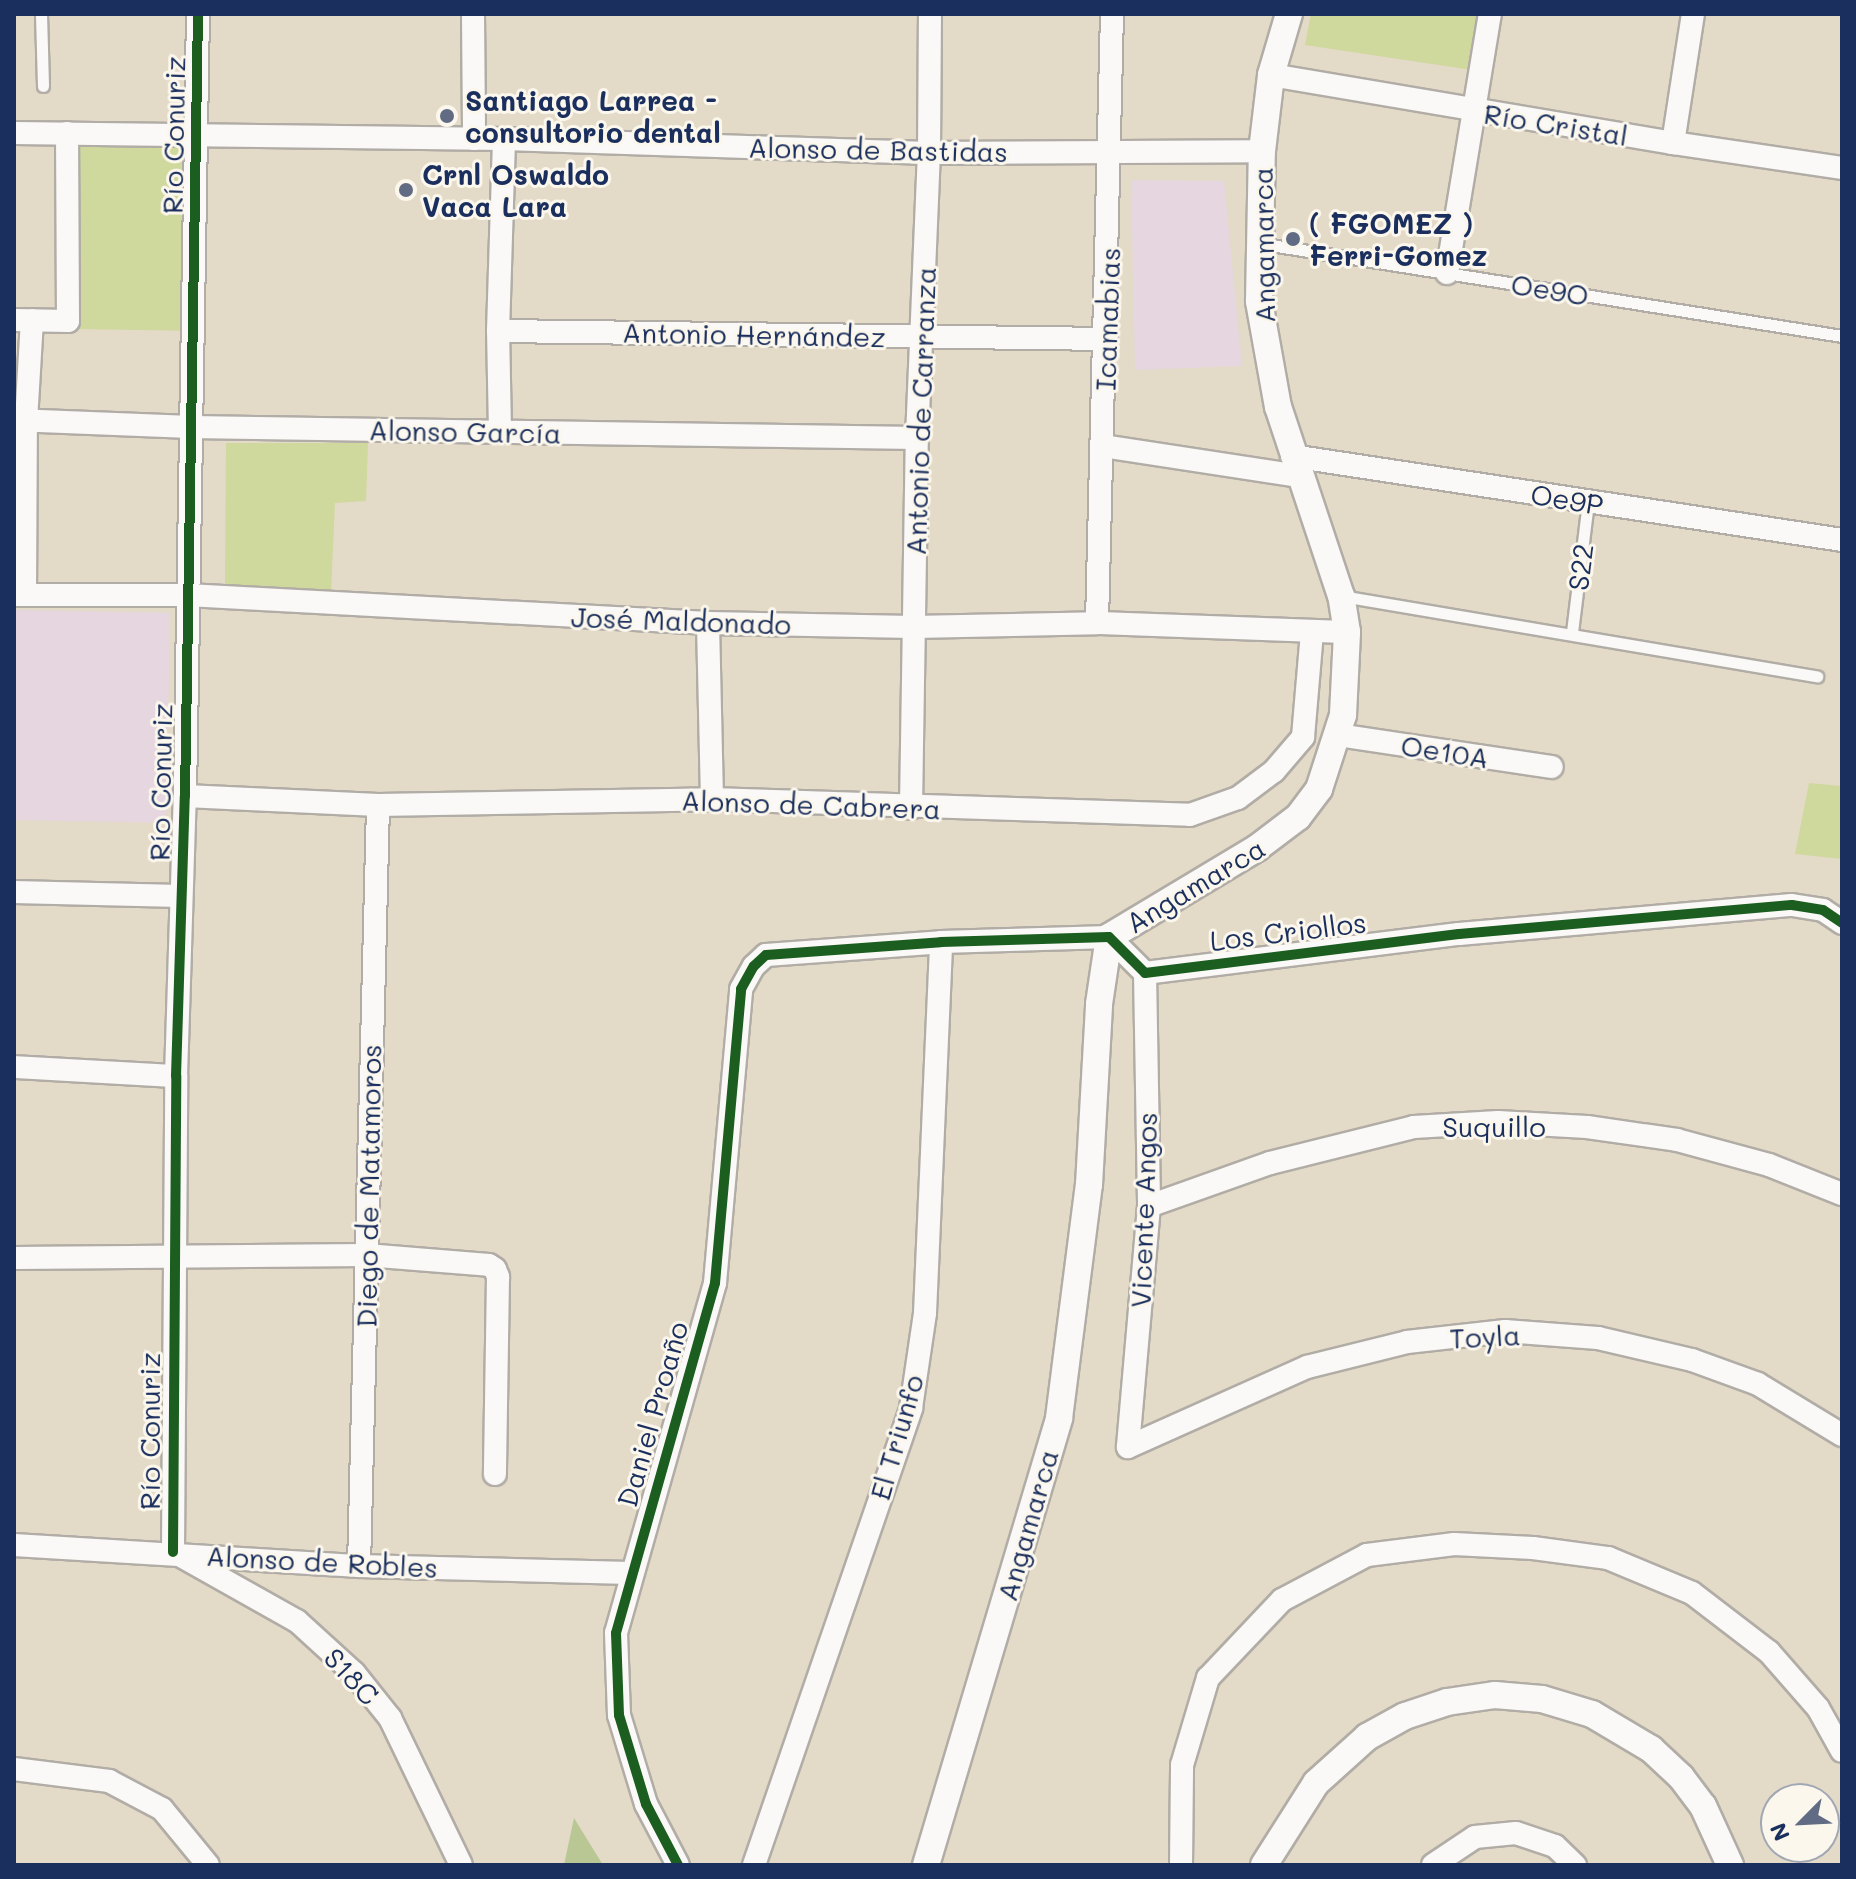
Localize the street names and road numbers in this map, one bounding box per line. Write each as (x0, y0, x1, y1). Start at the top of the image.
street label: Río Conuriz (155, 56, 191, 214)
street label: Río Cristal (1482, 96, 1630, 152)
street label: Alonso de Bastidas (748, 130, 1008, 168)
street label: Angamarca (1245, 167, 1281, 323)
street label: Icamabias (1088, 247, 1126, 391)
street label: Antonio de Carranza (898, 266, 942, 556)
street label: Oe9O (1509, 266, 1591, 312)
street label: Antonio Hernández (622, 315, 886, 353)
street label: Alonso García (368, 413, 562, 449)
street label: Oe9P (1528, 477, 1606, 521)
street label: S22 (1560, 542, 1600, 592)
street label: José Maldonado (570, 599, 792, 641)
street label: Río Conuriz (142, 703, 178, 861)
street label: Oe10A (1399, 727, 1491, 775)
street label: Alonso de Cabrera (681, 783, 941, 825)
street label: Angamarca (1119, 830, 1271, 940)
street label: Los Criollos (1208, 905, 1368, 957)
street label: Diego de Matamoros (349, 1044, 387, 1328)
street label: Suquillo (1442, 1109, 1546, 1143)
street label: Vicente Angos (1123, 1112, 1163, 1308)
street label: Daniel Proaño (609, 1317, 695, 1511)
street label: Toyla (1449, 1317, 1521, 1355)
street label: Río Conuriz (132, 1352, 166, 1510)
street label: El Triunfo (862, 1371, 930, 1503)
street label: Angamarca (989, 1445, 1065, 1605)
street label: Alonso de Robles (205, 1538, 439, 1584)
street label: S18C (317, 1641, 387, 1711)

